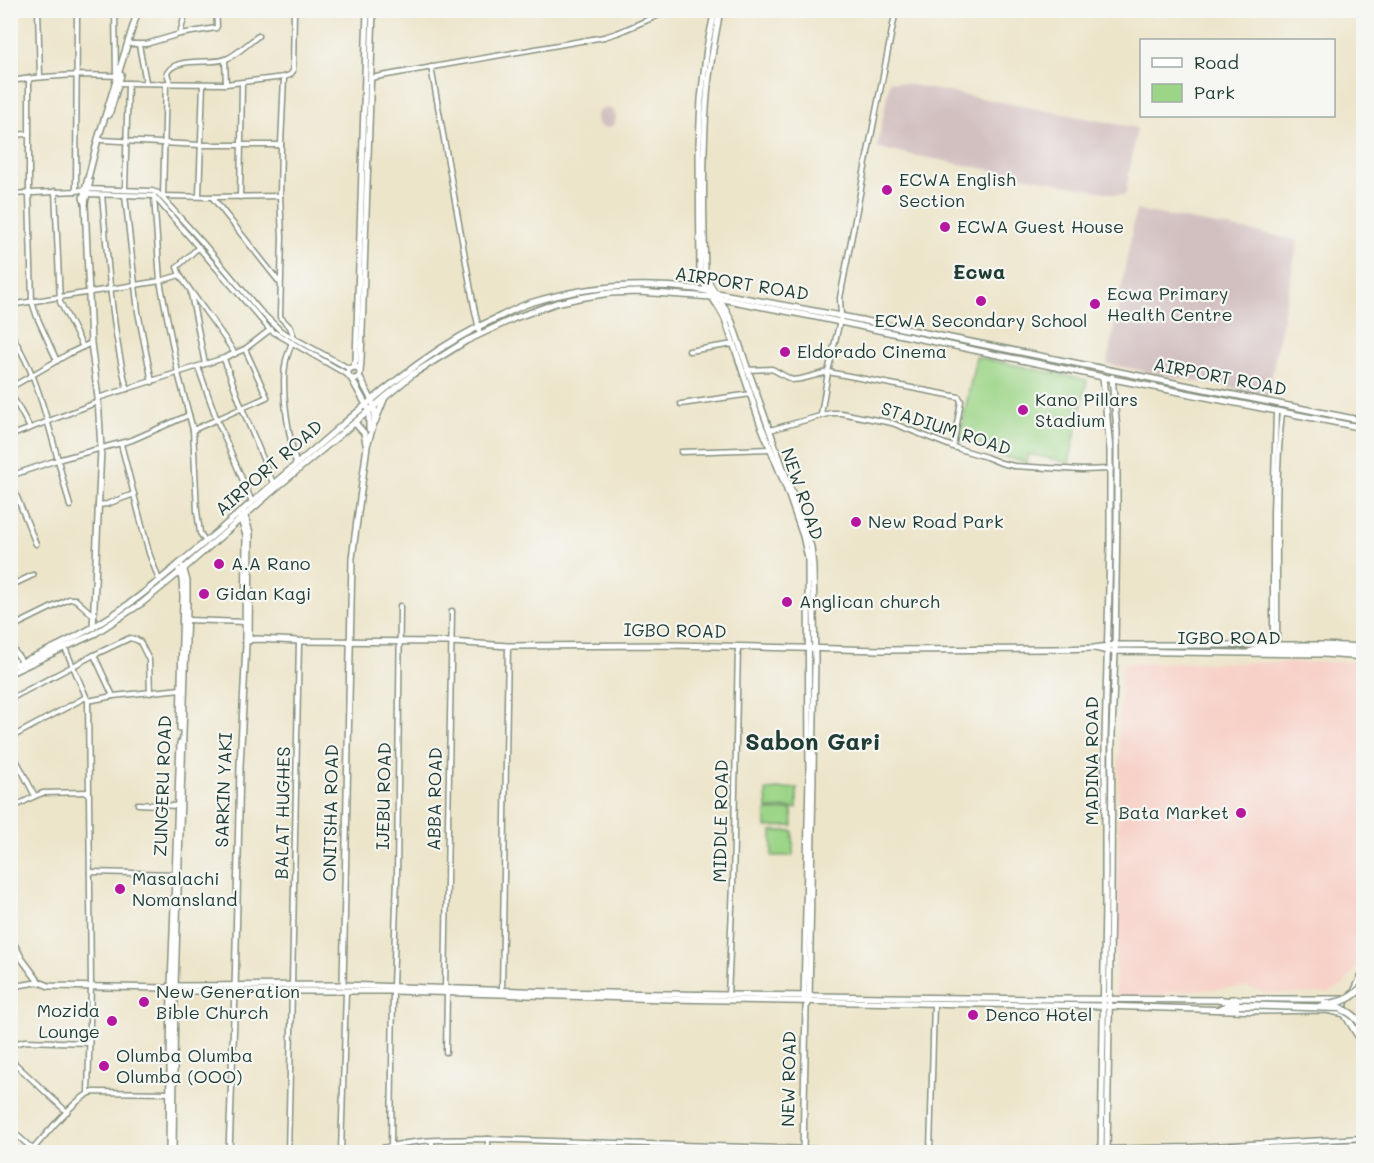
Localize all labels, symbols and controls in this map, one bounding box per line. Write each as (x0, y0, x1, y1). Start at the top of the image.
legend (1140, 39, 1335, 117)
text: Road (1194, 50, 1239, 74)
text: Park (1194, 80, 1235, 104)
place label: ECWA English Section (899, 167, 1016, 212)
marker: ECWA English Section (880, 183, 894, 197)
place label: ECWA Guest House (957, 214, 1124, 238)
marker: ECWA Guest House (938, 220, 952, 234)
district label: Ecwa (953, 258, 1005, 284)
street label: AIRPORT ROAD (674, 261, 811, 305)
place label: Ecwa Primary Health Centre (1107, 281, 1233, 326)
marker: ECWA Secondary School (974, 294, 988, 308)
marker: Ecwa Primary Health Centre (1088, 297, 1102, 311)
place label: ECWA Secondary School (874, 308, 1088, 332)
place label: Eldorado Cinema (797, 339, 947, 363)
marker: Eldorado Cinema (778, 345, 792, 359)
street label: AIRPORT ROAD (1152, 351, 1289, 401)
place label: Kano Pillars Stadium (1035, 387, 1138, 432)
street label: STADIUM ROAD (878, 396, 1014, 460)
marker: Kano Pillars Stadium (1016, 403, 1030, 417)
street label: AIRPORT ROAD (209, 414, 327, 521)
street label: NEW ROAD (776, 444, 830, 543)
place label: New Road Park (868, 509, 1004, 533)
marker: New Road Park (849, 515, 863, 529)
place label: A.A Rano (231, 551, 311, 575)
marker: A.A Rano (212, 557, 226, 571)
place label: Gidan Kagi (216, 581, 311, 605)
marker: Gidan Kagi (197, 587, 211, 601)
place label: Anglican church (799, 589, 940, 613)
marker: Anglican church (780, 595, 794, 609)
street label: IGBO ROAD (623, 617, 727, 643)
street label: IGBO ROAD (1177, 625, 1281, 649)
street label: MADINA ROAD (1079, 696, 1103, 826)
street label: ZUNGERU ROAD (148, 715, 176, 857)
district label: Sabon Gari (745, 725, 881, 756)
street label: SARKIN YAKI (209, 732, 237, 848)
street label: IJEBU ROAD (370, 742, 396, 850)
street label: ONITSHA ROAD (317, 744, 343, 882)
street label: BALAT HUGHES (269, 746, 295, 880)
street label: ABBA ROAD (421, 747, 447, 851)
street label: MIDDLE ROAD (707, 759, 733, 883)
place label: Bata Market (1118, 800, 1229, 824)
marker: Bata Market (1234, 806, 1248, 820)
place label: Masalachi Nomansland (132, 866, 237, 911)
marker: Masalachi Nomansland (113, 882, 127, 896)
place label: New Generation Bible Church (156, 979, 300, 1024)
marker: New Generation Bible Church (137, 995, 151, 1009)
place label: Mozida Lounge (37, 998, 100, 1043)
place label: Denco Hotel (985, 1002, 1093, 1026)
marker: Denco Hotel (966, 1008, 980, 1022)
marker: Mozida Lounge (105, 1014, 119, 1028)
street label: NEW ROAD (775, 1031, 801, 1127)
place label: Olumba Olumba Olumba (OOO) (116, 1043, 253, 1088)
marker: Olumba Olumba Olumba (OOO) (97, 1059, 111, 1073)

